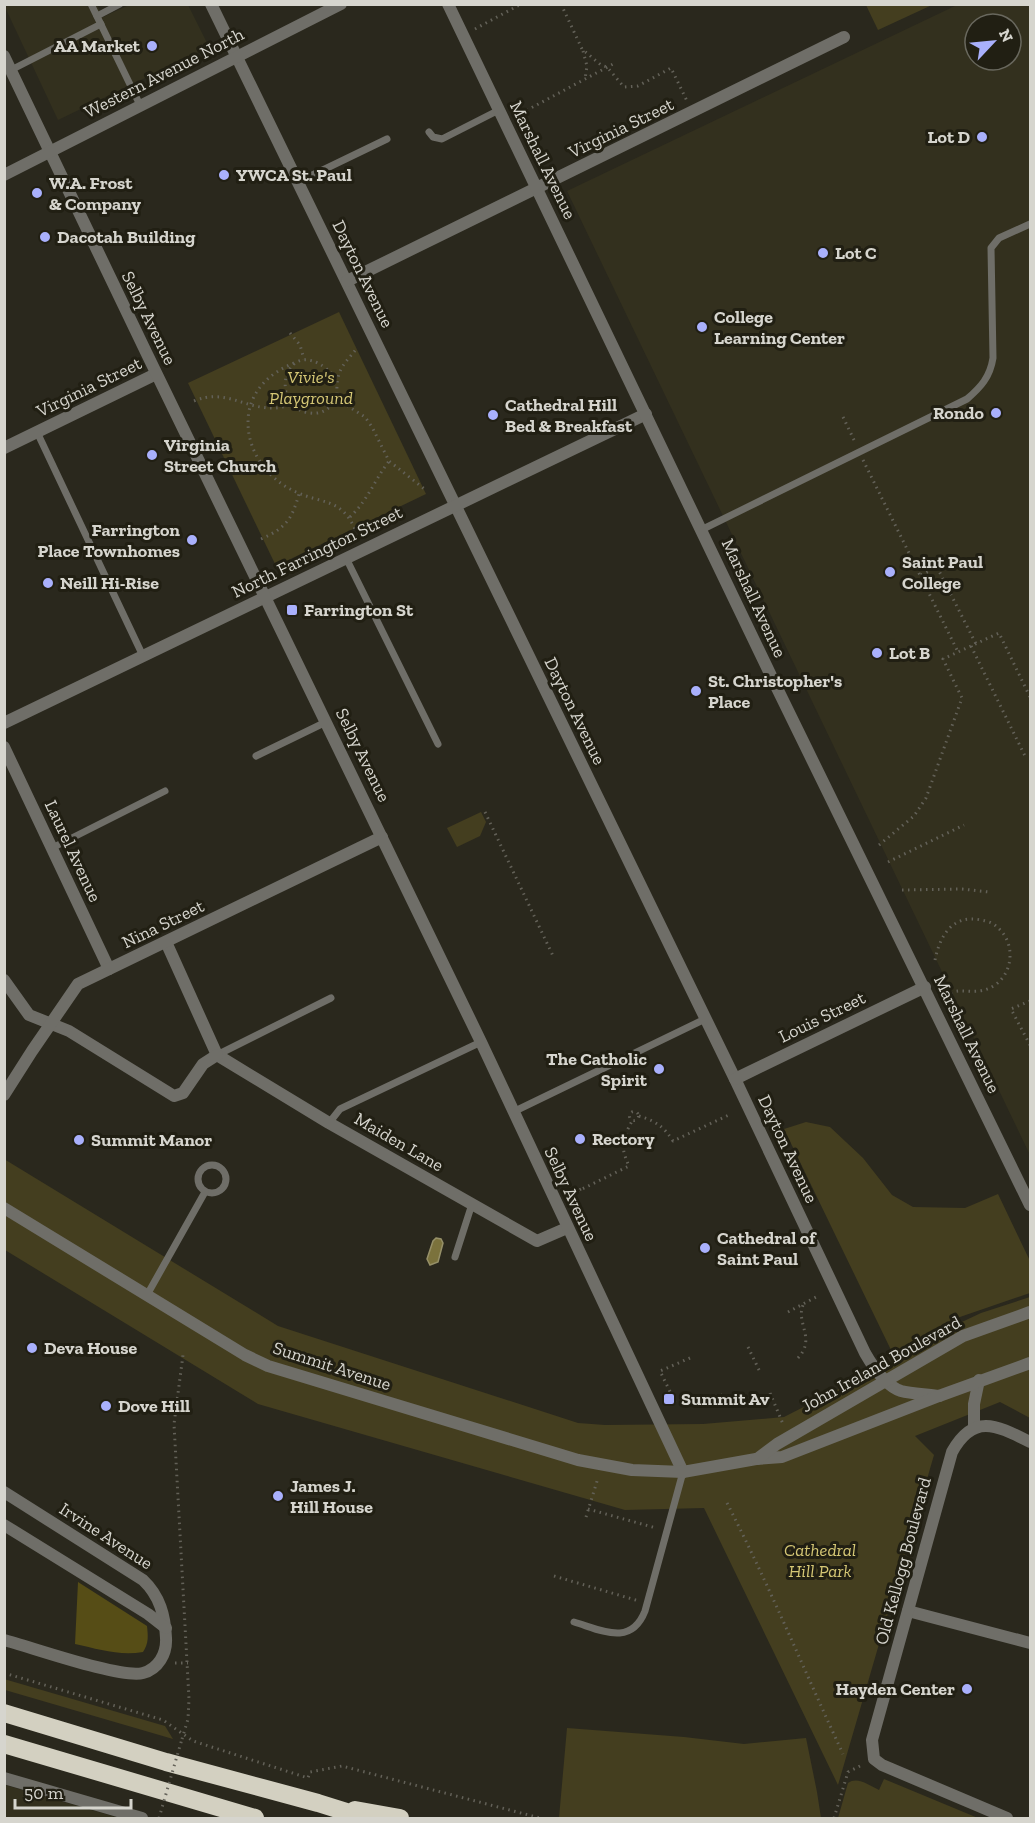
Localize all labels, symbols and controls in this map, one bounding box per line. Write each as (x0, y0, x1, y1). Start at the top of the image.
north arrow (963, 12, 1023, 72)
street label: Western Avenue North (80, 23, 248, 123)
text: N (995, 26, 1017, 45)
place label: AA Market (54, 35, 141, 57)
marker: AA Market (145, 39, 159, 53)
street label: Virginia Street (564, 93, 678, 163)
street label: Marshall Avenue (505, 97, 581, 223)
place label: Lot D (927, 126, 970, 148)
marker: Lot D (975, 130, 989, 144)
place label: YWCA St. Paul (236, 164, 352, 186)
marker: YWCA St. Paul (217, 168, 231, 182)
place label: W.A. Frost & Company (49, 172, 141, 215)
marker: W.A. Frost & Company (30, 186, 44, 200)
street label: Dayton Avenue (327, 217, 399, 331)
place label: Dacotah Building (57, 226, 195, 248)
marker: Dacotah Building (38, 230, 52, 244)
place label: Lot C (835, 242, 877, 264)
marker: Lot C (816, 246, 830, 260)
street label: Selby Avenue (117, 268, 181, 368)
place label: College Learning Center (714, 306, 845, 349)
marker: College Learning Center (695, 320, 709, 334)
street label: Virginia Street (32, 352, 146, 422)
park label: Vivie's Playground (269, 366, 353, 409)
place label: Cathedral Hill Bed & Breakfast (505, 394, 633, 437)
place label: Rondo (933, 402, 985, 424)
marker: Rondo (989, 406, 1003, 420)
marker: Cathedral Hill Bed & Breakfast (486, 408, 500, 422)
place label: Virginia Street Church (164, 434, 277, 477)
marker: Virginia Street Church (145, 448, 159, 462)
street label: North Farrington Street (228, 501, 406, 603)
place label: Farrington Place Townhomes (37, 519, 180, 562)
marker: Farrington Place Townhomes (185, 533, 199, 547)
street label: Marshall Avenue (717, 535, 791, 661)
place label: Saint Paul College (902, 551, 983, 594)
marker: Saint Paul College (883, 565, 897, 579)
place label: Neill Hi-Rise (60, 572, 159, 594)
marker: Neill Hi-Rise (41, 576, 55, 590)
place label: Farrington St (304, 599, 414, 621)
marker: Farrington St (285, 603, 299, 617)
place label: Lot B (889, 642, 930, 664)
marker: Lot B (870, 646, 884, 660)
street label: Dayton Avenue (539, 654, 611, 768)
place label: St. Christopher's Place (708, 670, 842, 713)
marker: St. Christopher's Place (689, 684, 703, 698)
street label: Selby Avenue (331, 705, 395, 805)
street label: Laurel Avenue (40, 797, 106, 905)
street label: Nina Street (118, 895, 208, 953)
street label: Marshall Avenue (929, 971, 1005, 1097)
street label: Louis Street (775, 986, 869, 1047)
place label: The Catholic Spirit (546, 1048, 648, 1091)
marker: The Catholic Spirit (652, 1062, 666, 1076)
street label: Dayton Avenue (753, 1091, 823, 1207)
street label: Maiden Lane (350, 1108, 448, 1176)
place label: Rectory (592, 1128, 655, 1150)
place label: Summit Manor (91, 1129, 212, 1151)
marker: Rectory (573, 1132, 587, 1146)
marker: Summit Manor (72, 1133, 86, 1147)
street label: Selby Avenue (540, 1143, 602, 1245)
place label: Cathedral of Saint Paul (717, 1227, 817, 1270)
marker: Cathedral of Saint Paul (698, 1241, 712, 1255)
street label: John Ireland Boulevard (797, 1311, 965, 1417)
place label: Deva House (44, 1337, 137, 1359)
street label: Summit Avenue (270, 1337, 394, 1395)
marker: Deva House (25, 1341, 39, 1355)
place label: Summit Av (681, 1388, 770, 1410)
marker: Summit Av (662, 1392, 676, 1406)
place label: Dove Hill (118, 1395, 190, 1417)
marker: Dove Hill (99, 1399, 113, 1413)
place label: James J. Hill House (290, 1475, 373, 1518)
street label: Old Kellogg Boulevard (870, 1475, 936, 1647)
marker: James J. Hill House (271, 1489, 285, 1503)
street label: Irvine Avenue (55, 1498, 157, 1574)
park label: Cathedral Hill Park (784, 1539, 856, 1582)
place label: Hayden Center (836, 1678, 955, 1700)
marker: Hayden Center (960, 1682, 974, 1696)
scale bar (15, 1772, 130, 1810)
text: 50 m (24, 1782, 64, 1804)

